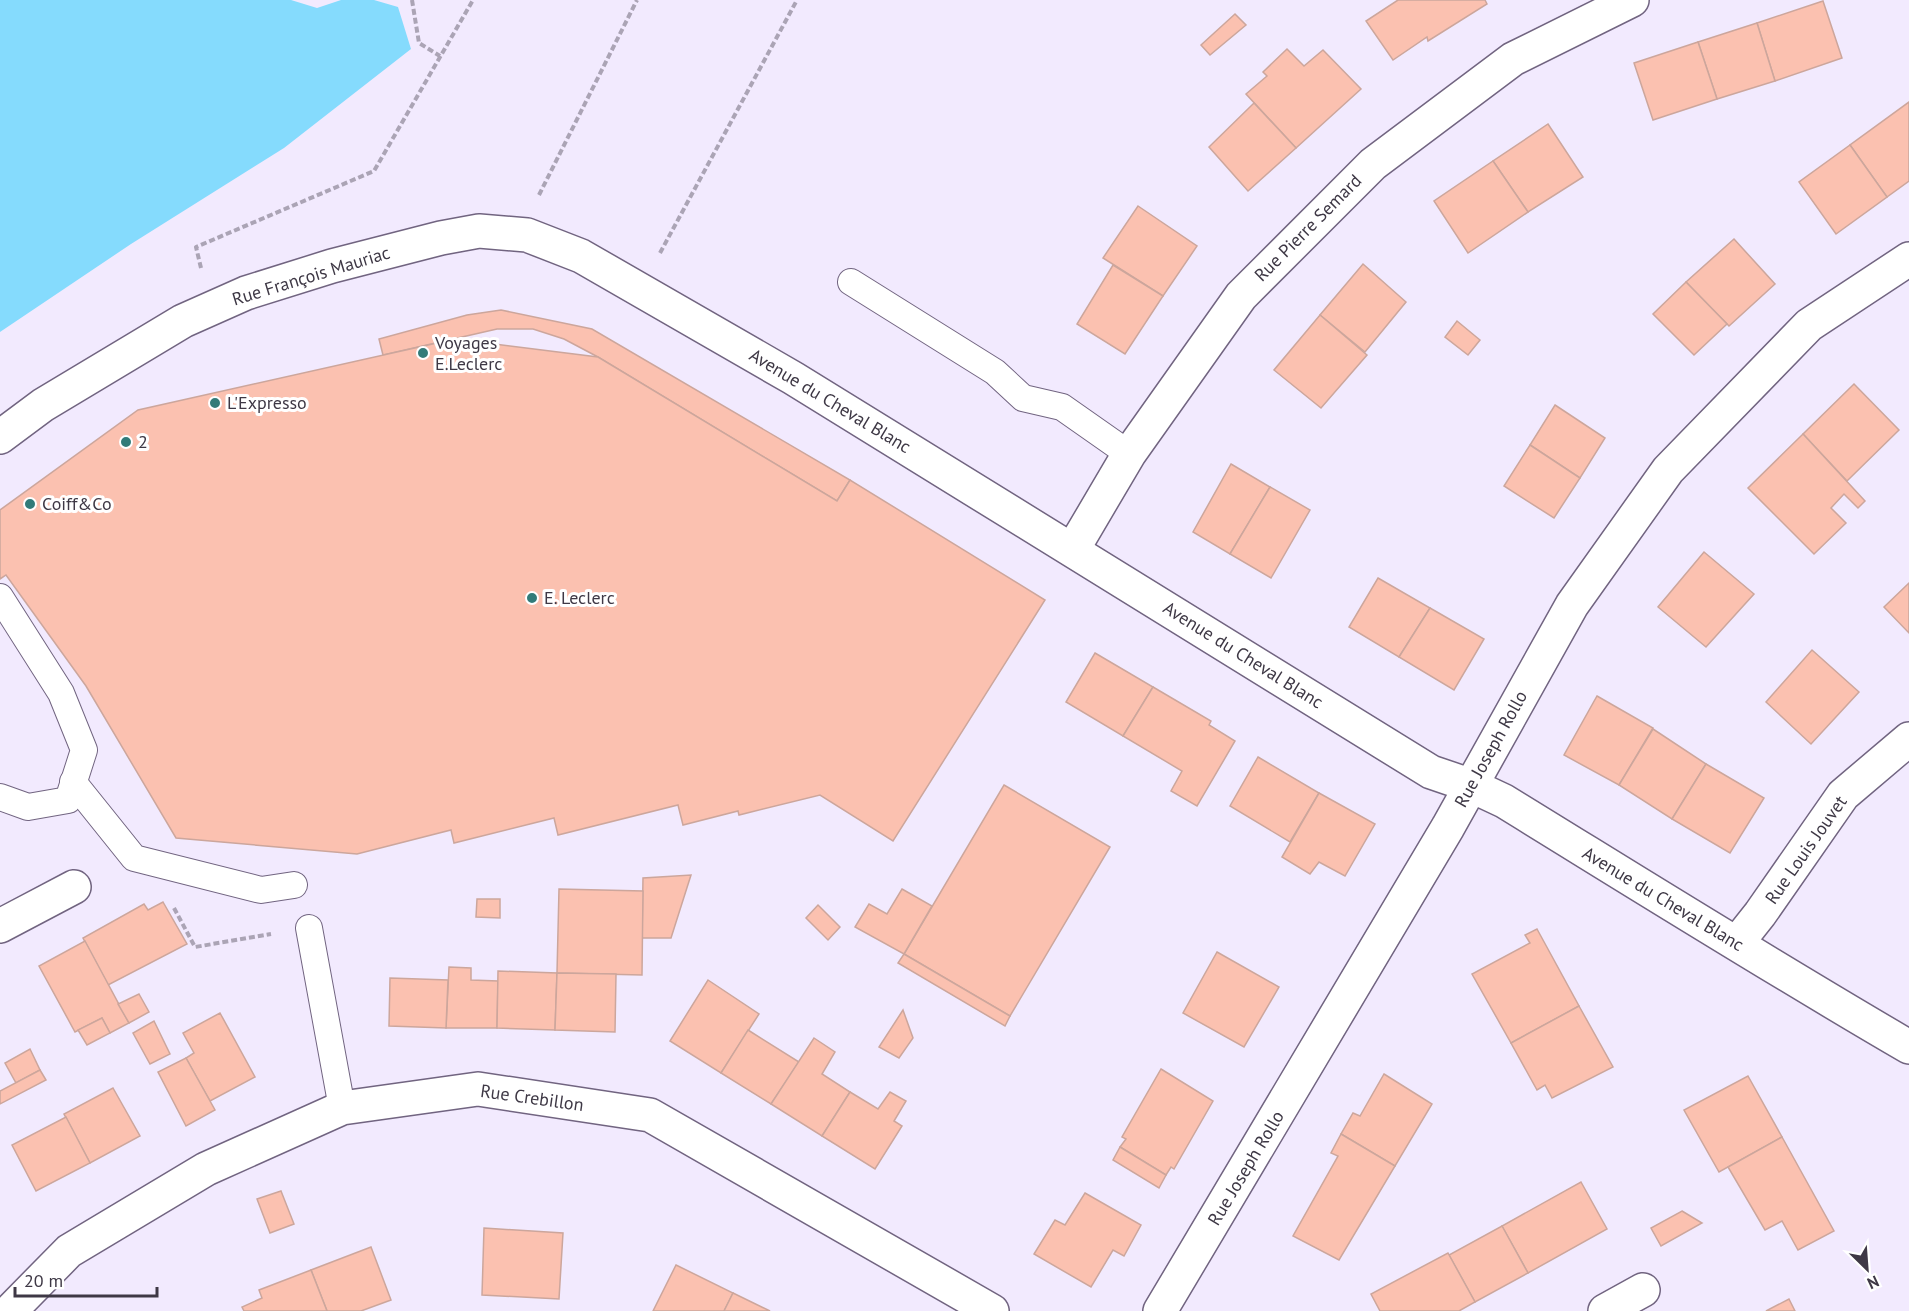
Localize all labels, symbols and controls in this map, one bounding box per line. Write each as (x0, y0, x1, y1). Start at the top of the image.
street label: Rue Pierre Semard (1249, 169, 1366, 286)
street label: Rue François Mauriac (229, 241, 393, 310)
place label: Voyages E.Leclerc (434, 331, 502, 375)
street label: Avenue du Cheval Blanc (745, 343, 915, 458)
marker: Voyages E.Leclerc (416, 346, 430, 360)
place label: L'Expresso (227, 391, 307, 414)
marker: L'Expresso (208, 396, 222, 410)
place label: 2 (138, 430, 148, 453)
marker: 2 (119, 435, 133, 449)
place label: Coiff&Co (42, 492, 112, 515)
marker: Coiff&Co (23, 497, 37, 511)
place label: E. Leclerc (544, 586, 615, 609)
marker: E. Leclerc (525, 591, 539, 605)
street label: Avenue du Cheval Blanc (1159, 596, 1328, 713)
street label: Rue Joseph Rollo (1449, 686, 1532, 811)
street label: Rue Louis Jouvet (1760, 791, 1852, 908)
street label: Avenue du Cheval Blanc (1578, 841, 1748, 956)
street label: Rue Crebillon (479, 1079, 585, 1116)
street label: Rue Joseph Rollo (1202, 1106, 1289, 1229)
north arrow (1837, 1239, 1897, 1299)
scale bar (15, 1260, 158, 1298)
text: 20 m (24, 1269, 63, 1292)
text: N (1864, 1271, 1882, 1294)

